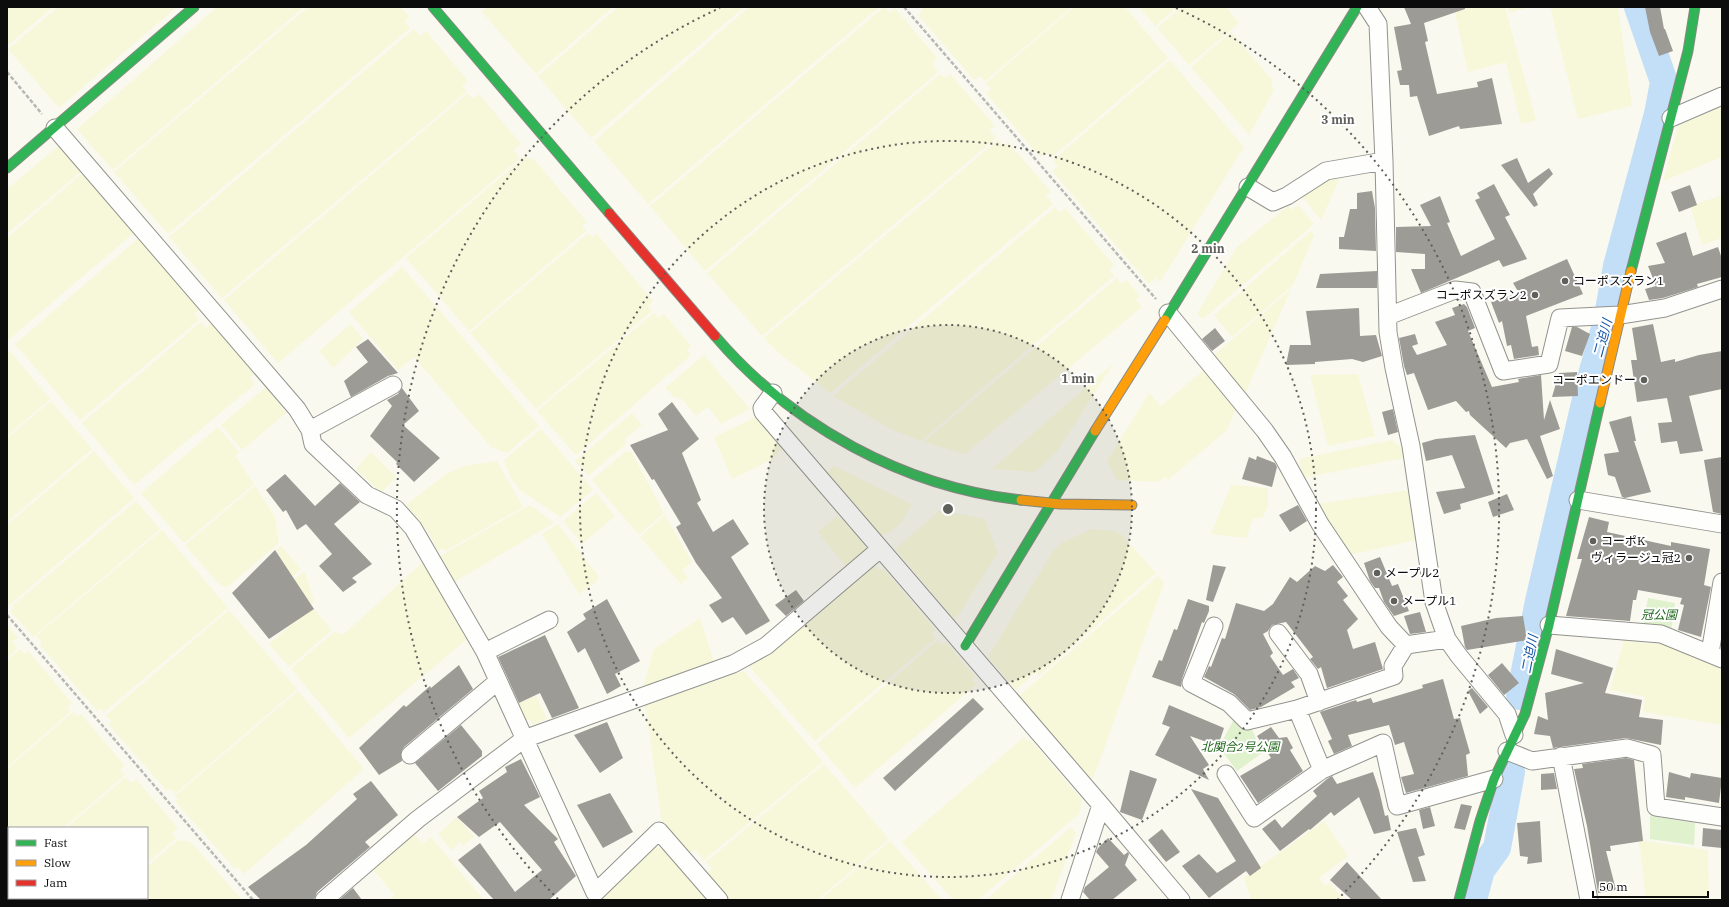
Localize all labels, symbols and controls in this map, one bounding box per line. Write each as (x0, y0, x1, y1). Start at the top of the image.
text: 3 min (1321, 112, 1355, 127)
text: 2 min (1191, 241, 1225, 256)
place label: コーポスズラン1 (1573, 273, 1664, 288)
marker: コーポスズラン1 (1560, 276, 1570, 286)
place label: コーポスズラン2 (1436, 287, 1527, 302)
marker: コーポスズラン2 (1530, 290, 1540, 300)
water label: 二迫川 (1589, 315, 1616, 359)
text: 1 min (1061, 371, 1095, 386)
place label: コーポエンドー (1552, 372, 1636, 387)
marker: コーポエンドー (1639, 375, 1649, 385)
centre of rings (941, 502, 955, 516)
place label: コーポK (1601, 533, 1646, 548)
marker: コーポK (1588, 536, 1598, 546)
place label: ヴィラージュ冠2 (1591, 550, 1681, 565)
marker: ヴィラージュ冠2 (1684, 553, 1694, 563)
place label: メープル2 (1385, 565, 1439, 580)
marker: メープル2 (1372, 568, 1382, 578)
place label: メープル1 (1402, 593, 1456, 608)
marker: メープル1 (1389, 596, 1399, 606)
park label: 冠公園 (1641, 607, 1679, 622)
water label: 二迫川 (1517, 631, 1542, 675)
park label: 北関合2号公園 (1201, 739, 1281, 754)
legend (8, 827, 148, 899)
text: Fast (44, 835, 68, 850)
text: Slow (44, 855, 71, 870)
scale bar (1593, 873, 1708, 899)
text: Jam (44, 875, 68, 890)
text: 50 m (1599, 879, 1628, 894)

